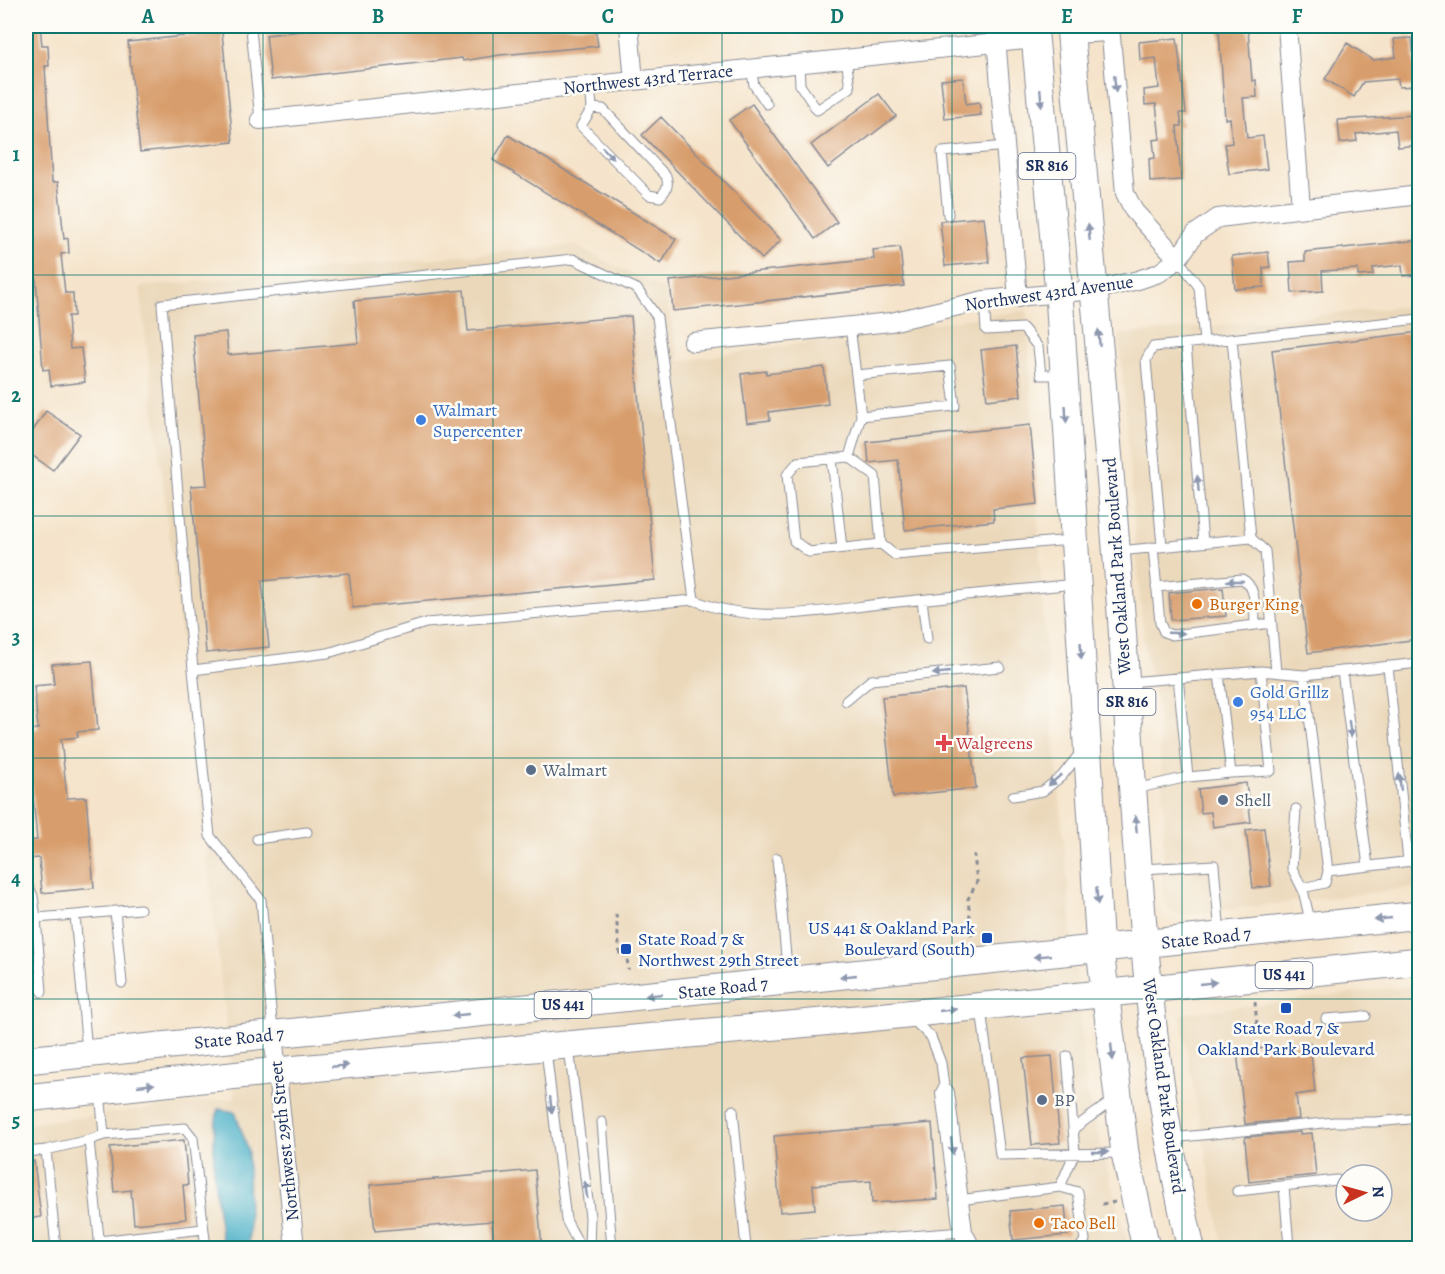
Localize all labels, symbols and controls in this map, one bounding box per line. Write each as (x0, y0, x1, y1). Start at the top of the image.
text: A (141, 3, 155, 30)
text: B (372, 3, 384, 30)
text: C (602, 3, 614, 30)
text: D (830, 3, 844, 30)
text: E (1061, 3, 1073, 30)
text: F (1292, 3, 1303, 30)
street label: Northwest 43rd Terrace (562, 58, 734, 100)
one-way arrow (1110, 74, 1119, 93)
one-way arrow (1036, 88, 1046, 107)
text: 1 (12, 141, 20, 168)
one-way arrow (601, 145, 614, 160)
road number: SR 816 (1018, 153, 1076, 179)
one-way arrow (1084, 222, 1094, 241)
street label: Northwest 43rd Avenue (963, 269, 1135, 317)
one-way arrow (1094, 328, 1104, 347)
text: 2 (11, 382, 21, 409)
place label: Walmart Supercenter (432, 398, 523, 443)
one-way arrow (1062, 405, 1071, 424)
marker: Walmart Supercenter (414, 413, 428, 427)
street label: West Oakland Park Boulevard (1097, 456, 1137, 676)
one-way arrow (1193, 475, 1203, 494)
one-way arrow (1225, 576, 1244, 586)
place label: Burger King (1209, 592, 1299, 616)
marker: Burger King (1190, 597, 1204, 611)
text: 3 (12, 624, 20, 651)
one-way arrow (1167, 628, 1186, 638)
one-way arrow (1076, 641, 1085, 660)
one-way arrow (932, 668, 951, 678)
place label: Gold Grillz 954 LLC (1250, 680, 1329, 725)
road number: SR 816 (1098, 689, 1156, 715)
marker: Gold Grillz 954 LLC (1231, 695, 1245, 709)
one-way arrow (1346, 720, 1355, 739)
place label: Walgreens (955, 731, 1033, 755)
marker: Walgreens (937, 736, 951, 750)
place label: Walmart (542, 758, 607, 782)
marker: Walmart (524, 763, 538, 777)
one-way arrow (1395, 773, 1405, 792)
one-way arrow (1047, 774, 1063, 787)
place label: Shell (1235, 788, 1271, 812)
marker: Shell (1216, 793, 1230, 807)
one-way arrow (1131, 814, 1141, 833)
text: 4 (11, 865, 21, 892)
one-way arrow (1092, 887, 1101, 906)
one-way arrow (1374, 914, 1393, 924)
place label: US 441 & Oakland Park Boulevard (South) (808, 916, 975, 961)
street label: State Road 7 (1160, 921, 1252, 955)
place label: State Road 7 & Northwest 29th Street (638, 927, 799, 972)
marker: US 441 & Oakland Park Boulevard (South) (980, 931, 994, 945)
marker: State Road 7 & Northwest 29th Street (619, 942, 633, 956)
one-way arrow (1032, 951, 1051, 961)
road number: US 441 (1256, 962, 1312, 988)
street label: State Road 7 (677, 971, 769, 1005)
one-way arrow (838, 971, 857, 981)
street label: West Oakland Park Boulevard (1137, 976, 1191, 1196)
one-way arrow (1198, 978, 1217, 988)
one-way arrow (644, 990, 663, 1000)
road number: US 441 (534, 992, 592, 1018)
marker: State Road 7 & Oakland Park Boulevard (1279, 1001, 1293, 1015)
one-way arrow (939, 1005, 958, 1015)
one-way arrow (450, 1010, 469, 1020)
place label: State Road 7 & Oakland Park Boulevard (1197, 1016, 1375, 1061)
street label: State Road 7 (193, 1021, 285, 1055)
one-way arrow (1107, 1043, 1117, 1062)
street label: Northwest 29th Street (264, 1060, 304, 1222)
one-way arrow (331, 1061, 350, 1070)
one-way arrow (137, 1080, 156, 1090)
place label: BP (1054, 1088, 1075, 1112)
marker: BP (1035, 1093, 1049, 1107)
one-way arrow (546, 1096, 556, 1115)
text: 5 (12, 1107, 20, 1134)
one-way arrow (947, 1137, 957, 1156)
one-way arrow (1091, 1147, 1110, 1157)
north arrow (1334, 1163, 1394, 1223)
one-way arrow (581, 1181, 591, 1200)
text: N (1366, 1185, 1389, 1199)
place label: Taco Bell (1051, 1211, 1116, 1235)
marker: Taco Bell (1032, 1216, 1046, 1230)

